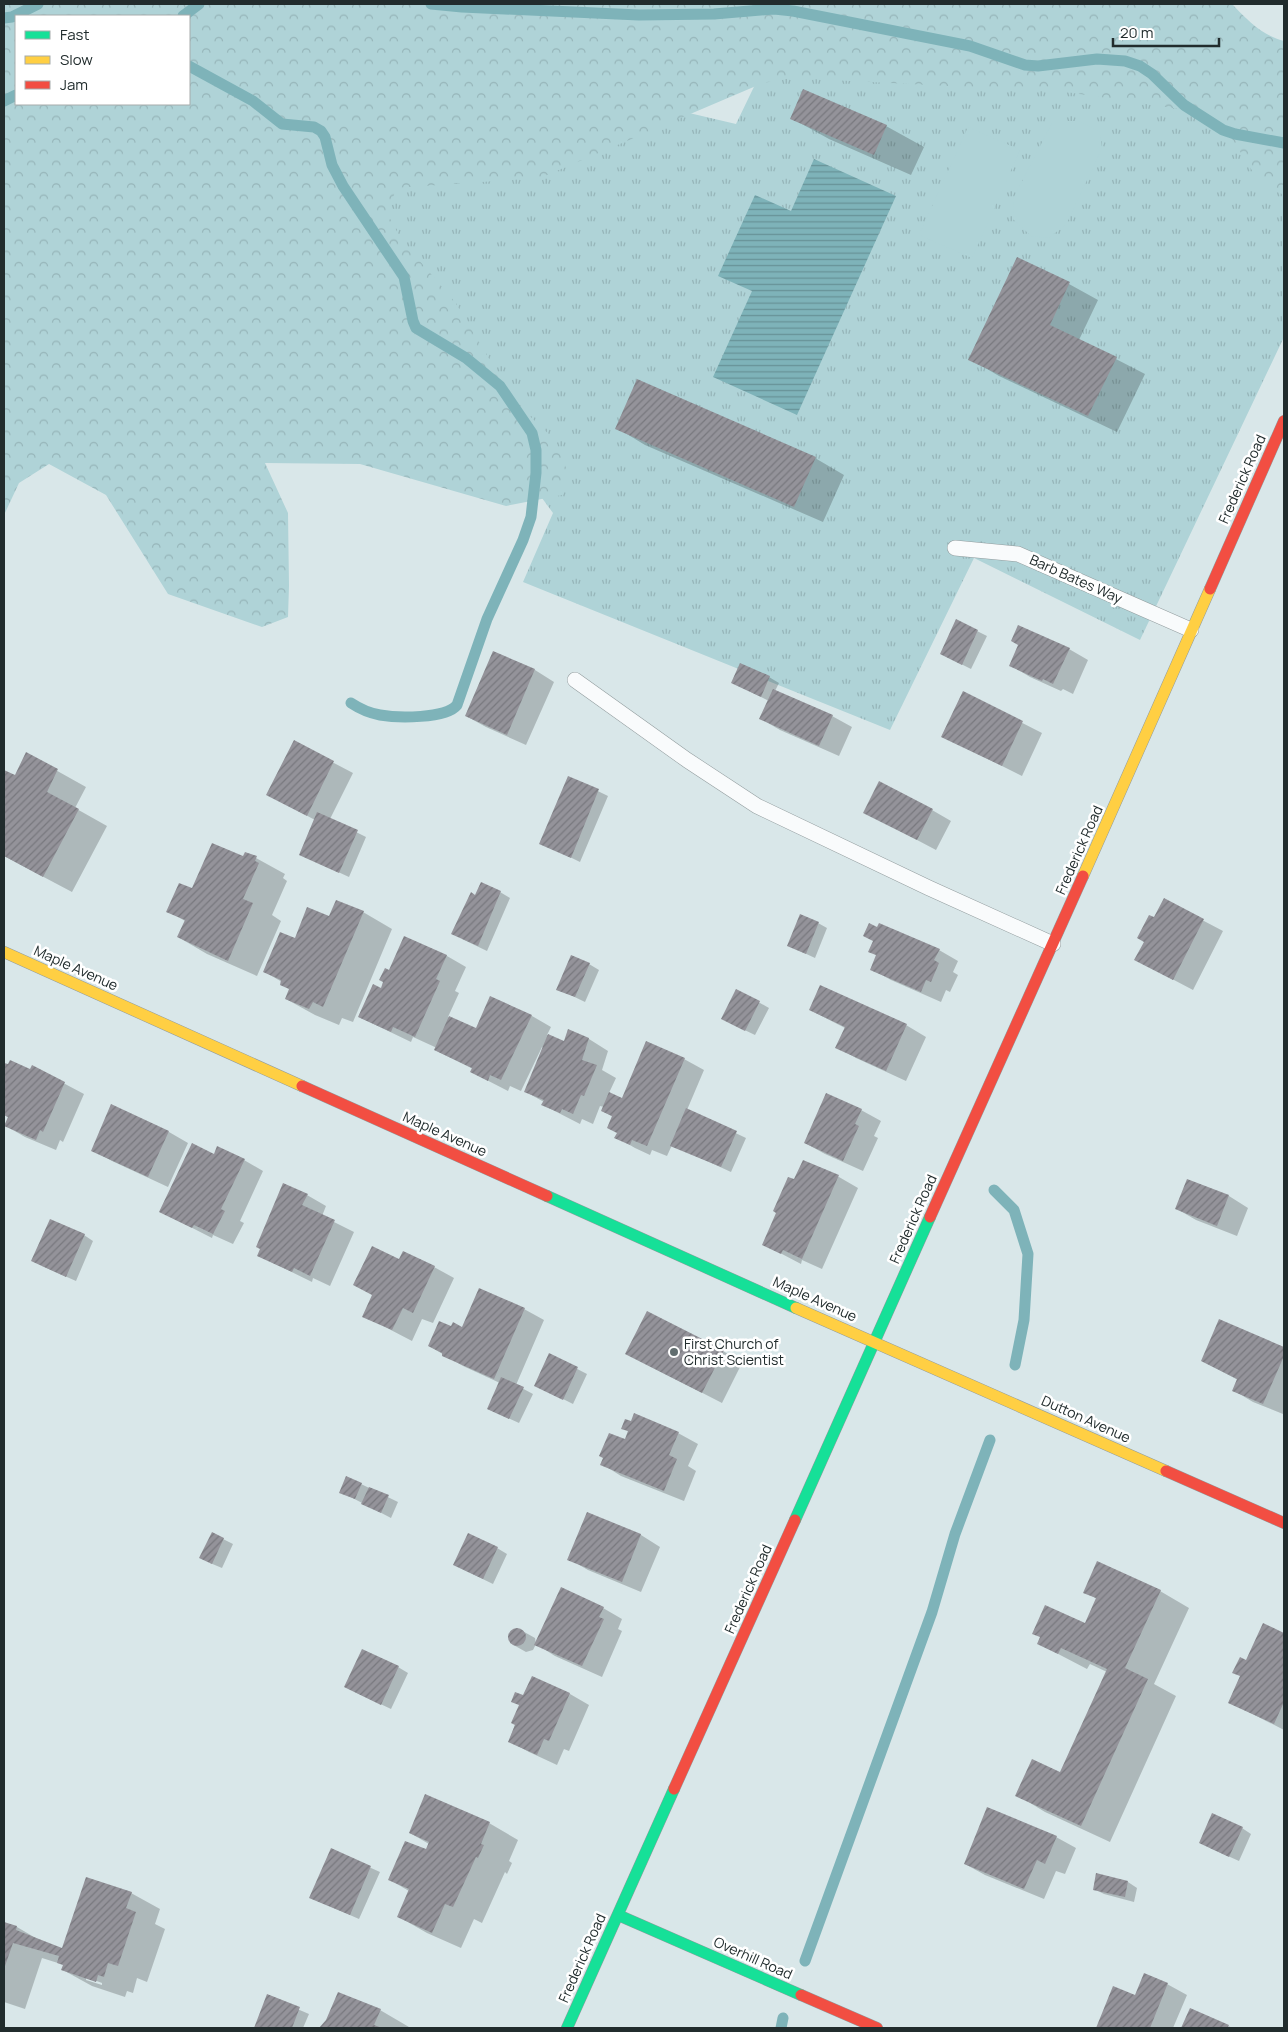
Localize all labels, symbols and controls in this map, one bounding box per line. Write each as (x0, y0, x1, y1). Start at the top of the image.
legend (15, 15, 190, 105)
scale bar (1113, 15, 1219, 47)
text: 20 m (1120, 22, 1153, 43)
text: Fast (60, 24, 89, 45)
text: Slow (60, 49, 93, 70)
text: Jam (60, 74, 88, 95)
street label: Frederick Road (1213, 431, 1270, 526)
street label: Barb Bates Way (1027, 550, 1126, 608)
street label: Frederick Road (1050, 802, 1107, 897)
street label: Maple Avenue (31, 941, 121, 995)
street label: Maple Avenue (400, 1107, 490, 1161)
street label: Frederick Road (884, 1171, 941, 1266)
street label: Maple Avenue (770, 1272, 860, 1326)
place label: First Church of Christ Scientist (684, 1334, 784, 1369)
marker: First Church of Christ Scientist (668, 1346, 680, 1358)
street label: Dutton Avenue (1039, 1390, 1134, 1447)
street label: Frederick Road (719, 1541, 776, 1636)
street label: Frederick Road (553, 1910, 610, 2005)
street label: Overhill Road (711, 1932, 796, 1983)

